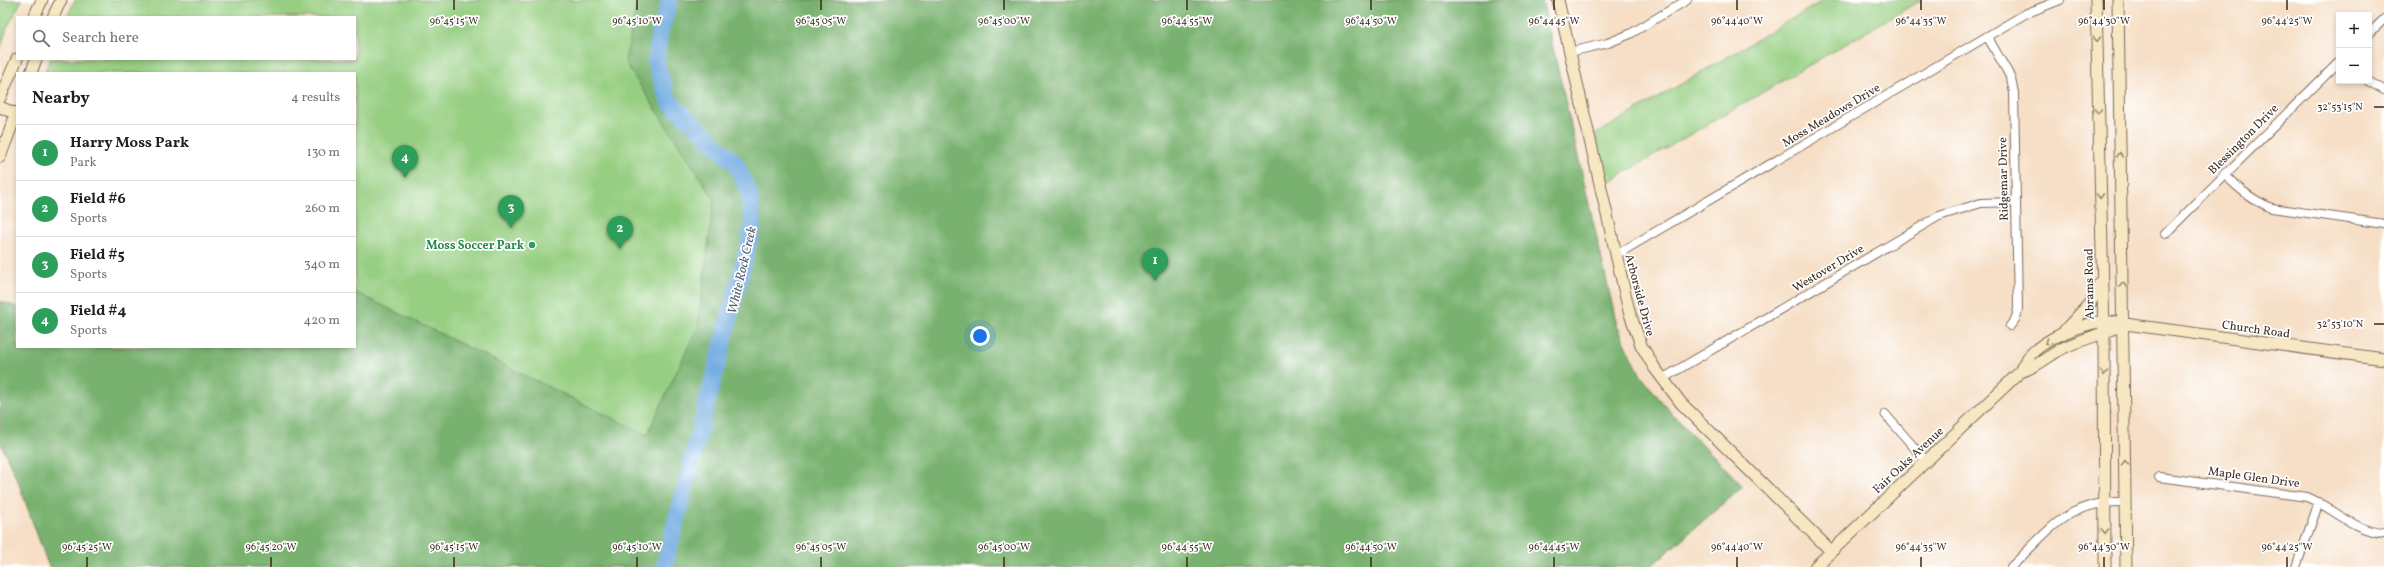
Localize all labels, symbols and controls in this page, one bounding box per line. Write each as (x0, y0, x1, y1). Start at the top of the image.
map controls (2336, 12, 2372, 84)
button: + (2336, 12, 2372, 48)
text: 96°45'15"W (430, 14, 478, 28)
text: 96°45'10"W (612, 14, 662, 28)
text: 96°45'05"W (796, 14, 846, 28)
text: 96°45'00"W (978, 14, 1030, 28)
text: 96°44'55"W (1162, 14, 1212, 28)
text: 96°44'50"W (1345, 14, 1397, 28)
text: 96°44'45"W (1529, 14, 1579, 28)
text: 96°44'40"W (1711, 14, 1763, 28)
text: 96°44'35"W (1895, 14, 1947, 28)
text: 96°44'30"W (2078, 14, 2130, 28)
text: 96°44'25"W (2261, 14, 2313, 28)
search box (16, 16, 356, 60)
icon: search (30, 27, 52, 49)
text: Search here (62, 28, 139, 49)
one-way arrow (2093, 36, 2101, 42)
button: − (2336, 48, 2372, 84)
street label: Moss Meadows Drive (1780, 80, 1884, 151)
text: Nearby (32, 87, 90, 110)
text: 4 results (291, 89, 340, 107)
text: 32°53'15"N (2317, 100, 2363, 114)
street label: Blessington Drive (2205, 101, 2283, 178)
one-way arrow (2094, 108, 2102, 114)
text: Harry Moss Park (70, 133, 189, 154)
street label: Ridgemar Drive (1995, 137, 2013, 221)
text: 1 (42, 144, 48, 162)
text: 130 m (307, 144, 340, 162)
pin: 4 (392, 145, 418, 178)
one-way arrow (2116, 152, 2124, 158)
text: Park (70, 154, 97, 172)
text: Field #6 (70, 189, 126, 210)
one-way arrow (2096, 193, 2104, 199)
pin: 3 (498, 195, 524, 228)
text: 2 (42, 200, 48, 218)
text: 260 m (305, 200, 340, 218)
text: Sports (70, 210, 107, 228)
pin: 2 (607, 216, 633, 249)
water label: White Rock Creek (724, 225, 762, 316)
place label: Moss Soccer Park (426, 238, 525, 254)
marker: Moss Soccer Park (527, 240, 537, 250)
street label: Westover Drive (1790, 241, 1868, 297)
text: Field #5 (70, 245, 125, 266)
pin: 1 (1142, 248, 1168, 281)
street label: Abrams Road (2081, 248, 2099, 320)
street label: Arborside Drive (1620, 252, 1658, 338)
text: 3 (42, 256, 48, 274)
text: 340 m (304, 256, 340, 274)
text: Sports (70, 266, 107, 284)
one-way arrow (2119, 282, 2127, 288)
text: Field #4 (70, 301, 127, 322)
text: 4 (41, 312, 49, 330)
text: 420 m (303, 312, 340, 330)
street label: Church Road (2221, 317, 2291, 343)
text: 32°53'10"N (2317, 317, 2364, 331)
text: Sports (70, 322, 107, 340)
your location (970, 326, 990, 346)
one-way arrow (2045, 337, 2052, 345)
one-way arrow (2100, 370, 2108, 376)
street label: Fair Oaks Avenue (1870, 424, 1948, 498)
one-way arrow (2121, 460, 2130, 466)
street label: Maple Glen Drive (2207, 464, 2301, 492)
one-way arrow (2101, 528, 2109, 534)
text: 96°45'25"W (62, 540, 112, 554)
text: 96°45'20"W (246, 540, 297, 554)
text: 96°45'15"W (430, 540, 478, 554)
text: 96°45'10"W (612, 540, 662, 554)
text: 96°45'05"W (796, 540, 846, 554)
text: 96°45'00"W (978, 540, 1030, 554)
text: 96°44'55"W (1162, 540, 1212, 554)
text: 96°44'50"W (1345, 540, 1397, 554)
text: 96°44'45"W (1529, 540, 1579, 554)
text: 96°44'40"W (1711, 540, 1763, 554)
text: 96°44'35"W (1895, 540, 1947, 554)
text: 96°44'30"W (2078, 540, 2130, 554)
text: 96°44'25"W (2261, 540, 2313, 554)

